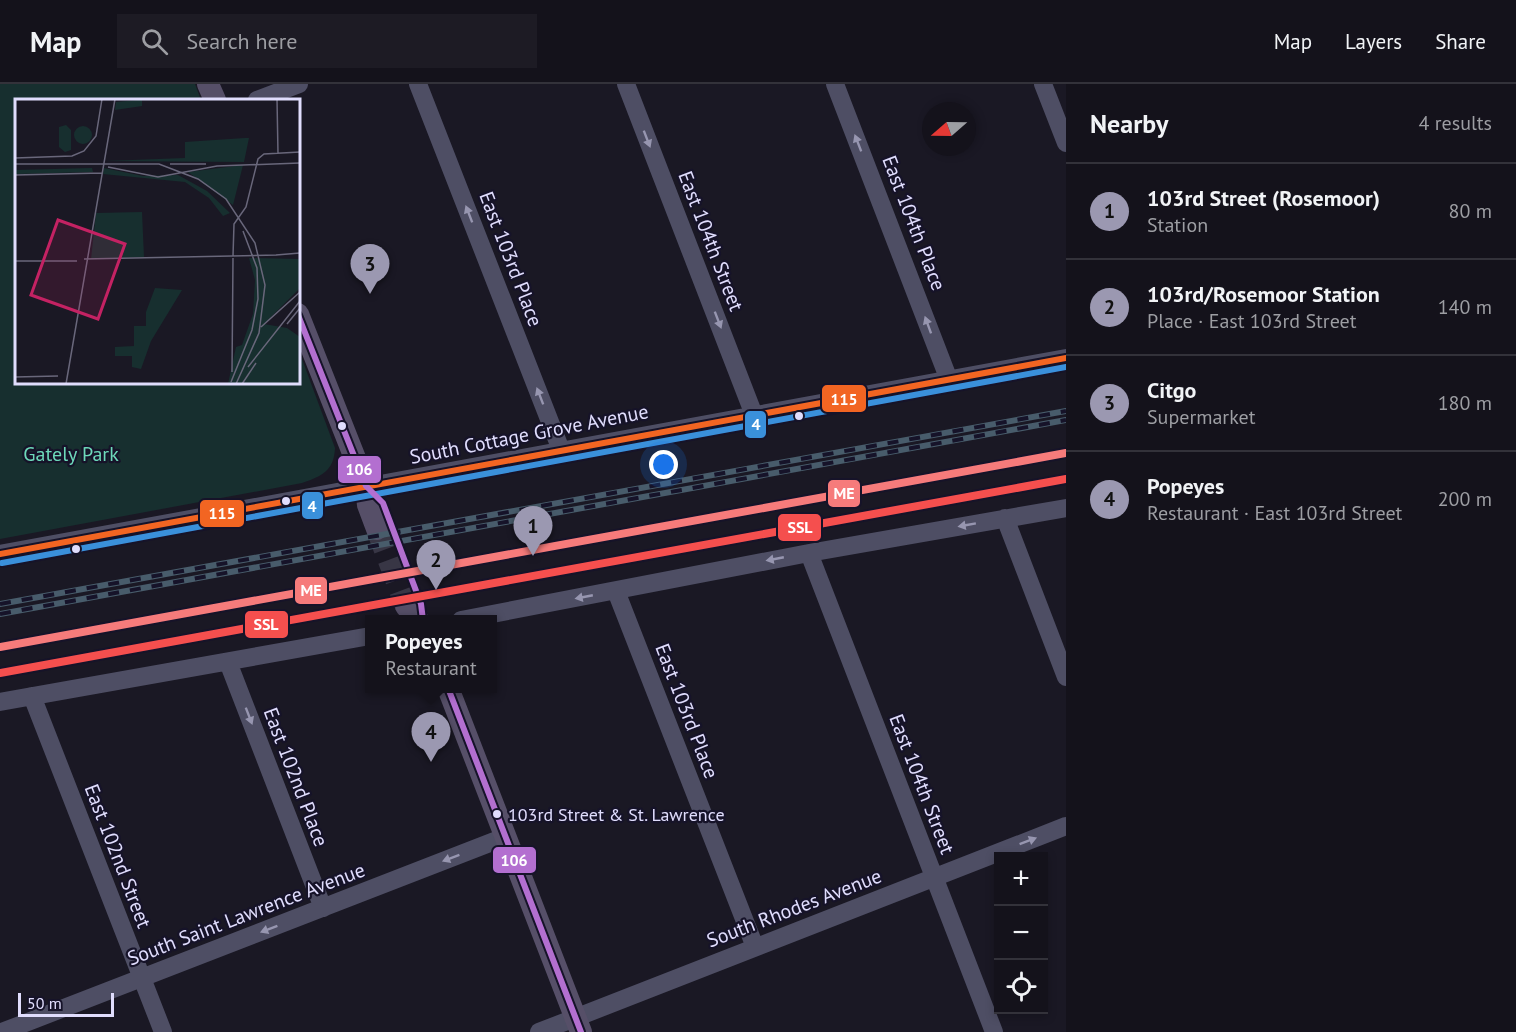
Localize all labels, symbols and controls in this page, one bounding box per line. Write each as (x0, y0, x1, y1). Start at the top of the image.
search box (117, 14, 537, 68)
text: Map (30, 23, 81, 60)
icon: search (138, 25, 171, 58)
text: Search here (186, 27, 297, 55)
text: Map (1274, 28, 1312, 55)
text: Layers (1345, 28, 1402, 55)
text: Share (1435, 28, 1486, 55)
inset map (15, 99, 300, 384)
north arrow (922, 102, 976, 156)
text: Nearby (1090, 107, 1168, 140)
text: 4 results (1419, 110, 1492, 136)
one-way arrow (642, 130, 652, 148)
one-way arrow (853, 134, 862, 152)
street label: East 104th Place (876, 152, 952, 294)
street label: East 104th Street (672, 167, 750, 315)
text: 103rd Street (Rosemoor) (1147, 184, 1380, 212)
street label: East 103rd Place (473, 188, 549, 330)
text: 1 (1104, 198, 1115, 224)
text: 80 m (1449, 198, 1492, 224)
one-way arrow (464, 205, 474, 223)
text: Station (1147, 212, 1208, 238)
pin: 3 (350, 244, 389, 294)
text: 103rd/Rosemoor Station (1147, 280, 1380, 308)
text: 2 (1104, 294, 1115, 320)
text: 140 m (1438, 294, 1492, 320)
text: Place · East 103rd Street (1147, 308, 1357, 334)
one-way arrow (714, 311, 723, 329)
one-way arrow (923, 316, 933, 334)
text: Citgo (1147, 376, 1196, 404)
line badge: 115 (821, 384, 867, 413)
one-way arrow (535, 387, 544, 405)
text: 115 (830, 389, 858, 409)
text: 3 (1104, 390, 1115, 416)
text: 180 m (1438, 390, 1492, 416)
street label: South Cottage Grove Avenue (407, 398, 651, 470)
text: Supermarket (1147, 404, 1255, 430)
line badge: 4 (744, 410, 767, 439)
unlabelled marker (793, 410, 805, 422)
text: 4 (751, 414, 761, 434)
unlabelled marker (336, 420, 348, 432)
park label: Gately Park (23, 441, 119, 467)
your location (649, 450, 678, 479)
line badge: 106 (337, 455, 382, 484)
text: 106 (345, 459, 373, 479)
text: Popeyes (1147, 472, 1224, 500)
line badge: ME (827, 479, 861, 508)
text: ME (833, 483, 855, 503)
text: 4 (1104, 486, 1115, 512)
text: 200 m (1438, 486, 1492, 512)
line badge: 4 (301, 491, 324, 520)
unlabelled marker (280, 495, 292, 507)
text: 4 (307, 496, 317, 516)
line badge: 115 (199, 499, 245, 528)
text: Restaurant · East 103rd Street (1147, 500, 1402, 526)
text: 115 (208, 503, 236, 523)
pin: 1 (514, 506, 552, 556)
line badge: SSL (777, 513, 822, 542)
text: SSL (787, 517, 813, 537)
one-way arrow (957, 520, 976, 529)
pin: 2 (416, 540, 456, 590)
unlabelled marker (70, 543, 82, 555)
one-way arrow (765, 555, 784, 564)
line badge: ME (294, 576, 328, 605)
text: ME (300, 580, 322, 600)
one-way arrow (574, 593, 593, 602)
line badge: SSL (244, 610, 289, 639)
text: SSL (253, 614, 279, 634)
popup (365, 615, 497, 693)
text: Popeyes (385, 627, 462, 655)
street label: East 103rd Place (649, 640, 725, 782)
text: Restaurant (385, 655, 477, 681)
street label: East 102nd Place (258, 704, 334, 850)
one-way arrow (244, 707, 254, 725)
street label: East 104th Street (883, 710, 961, 858)
pin: 4 (412, 712, 450, 762)
street label: East 102nd Street (79, 780, 157, 932)
place label: 103rd Street & St. Lawrence (508, 803, 725, 826)
marker: 103rd Street & St. Lawrence (491, 808, 503, 820)
one-way arrow (1019, 835, 1037, 845)
line badge: 106 (492, 846, 537, 874)
text: 106 (500, 850, 528, 870)
map controls (994, 852, 1048, 1014)
button: + (994, 852, 1048, 906)
one-way arrow (442, 854, 460, 863)
street label: South Saint Lawrence Avenue (123, 857, 369, 971)
street label: South Rhodes Avenue (703, 863, 885, 953)
button: − (994, 906, 1048, 960)
one-way arrow (260, 924, 278, 934)
button: locate (994, 960, 1048, 1014)
scale bar (18, 990, 114, 1018)
text: 50 m (27, 993, 62, 1013)

